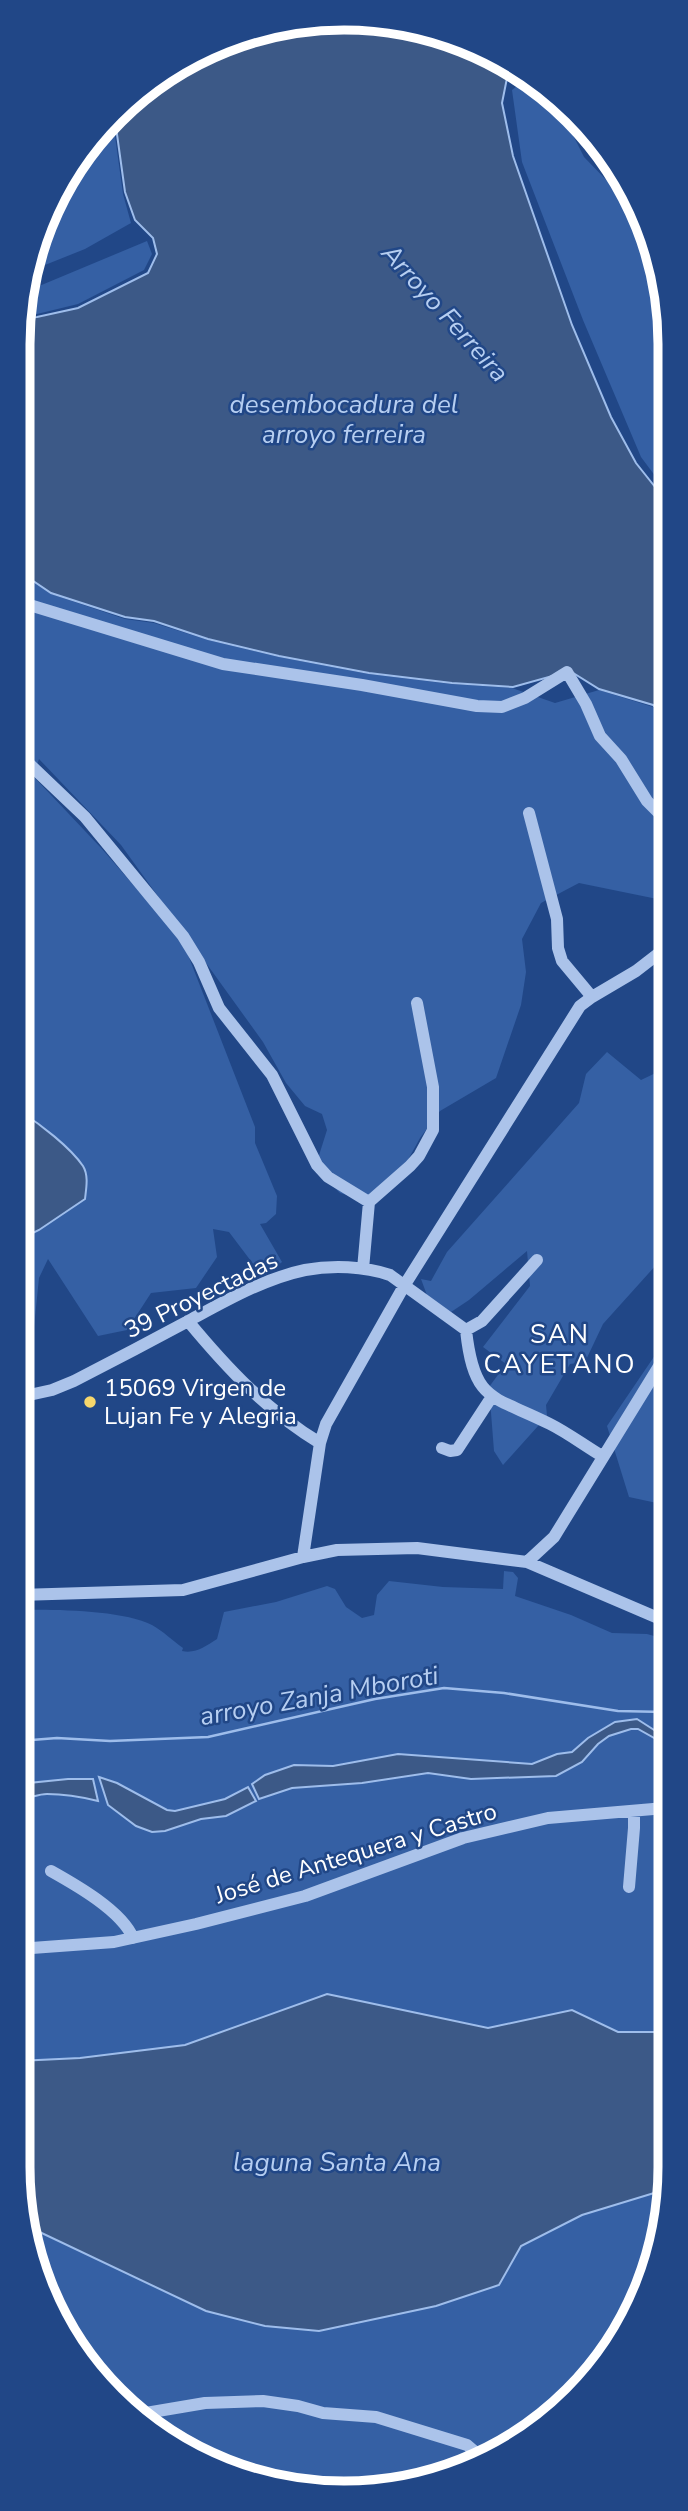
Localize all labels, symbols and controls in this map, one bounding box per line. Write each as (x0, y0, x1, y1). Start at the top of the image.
water label: Arroyo Ferreira (373, 236, 517, 390)
water label: desembocadura del arroyo ferreira (230, 387, 458, 452)
street label: 39 Proyectadas (119, 1244, 283, 1346)
district label: SAN CAYETANO (484, 1317, 636, 1382)
place label: 15069 Virgen de Lujan Fe y Alegria (104, 1372, 297, 1432)
marker: 15069 Virgen de Lujan Fe y Alegria (82, 1394, 98, 1410)
water label: arroyo Zanja Mboroti (197, 1658, 442, 1734)
street label: José de Antequera y Castro (210, 1795, 501, 1911)
water label: laguna Santa Ana (233, 2145, 441, 2180)

